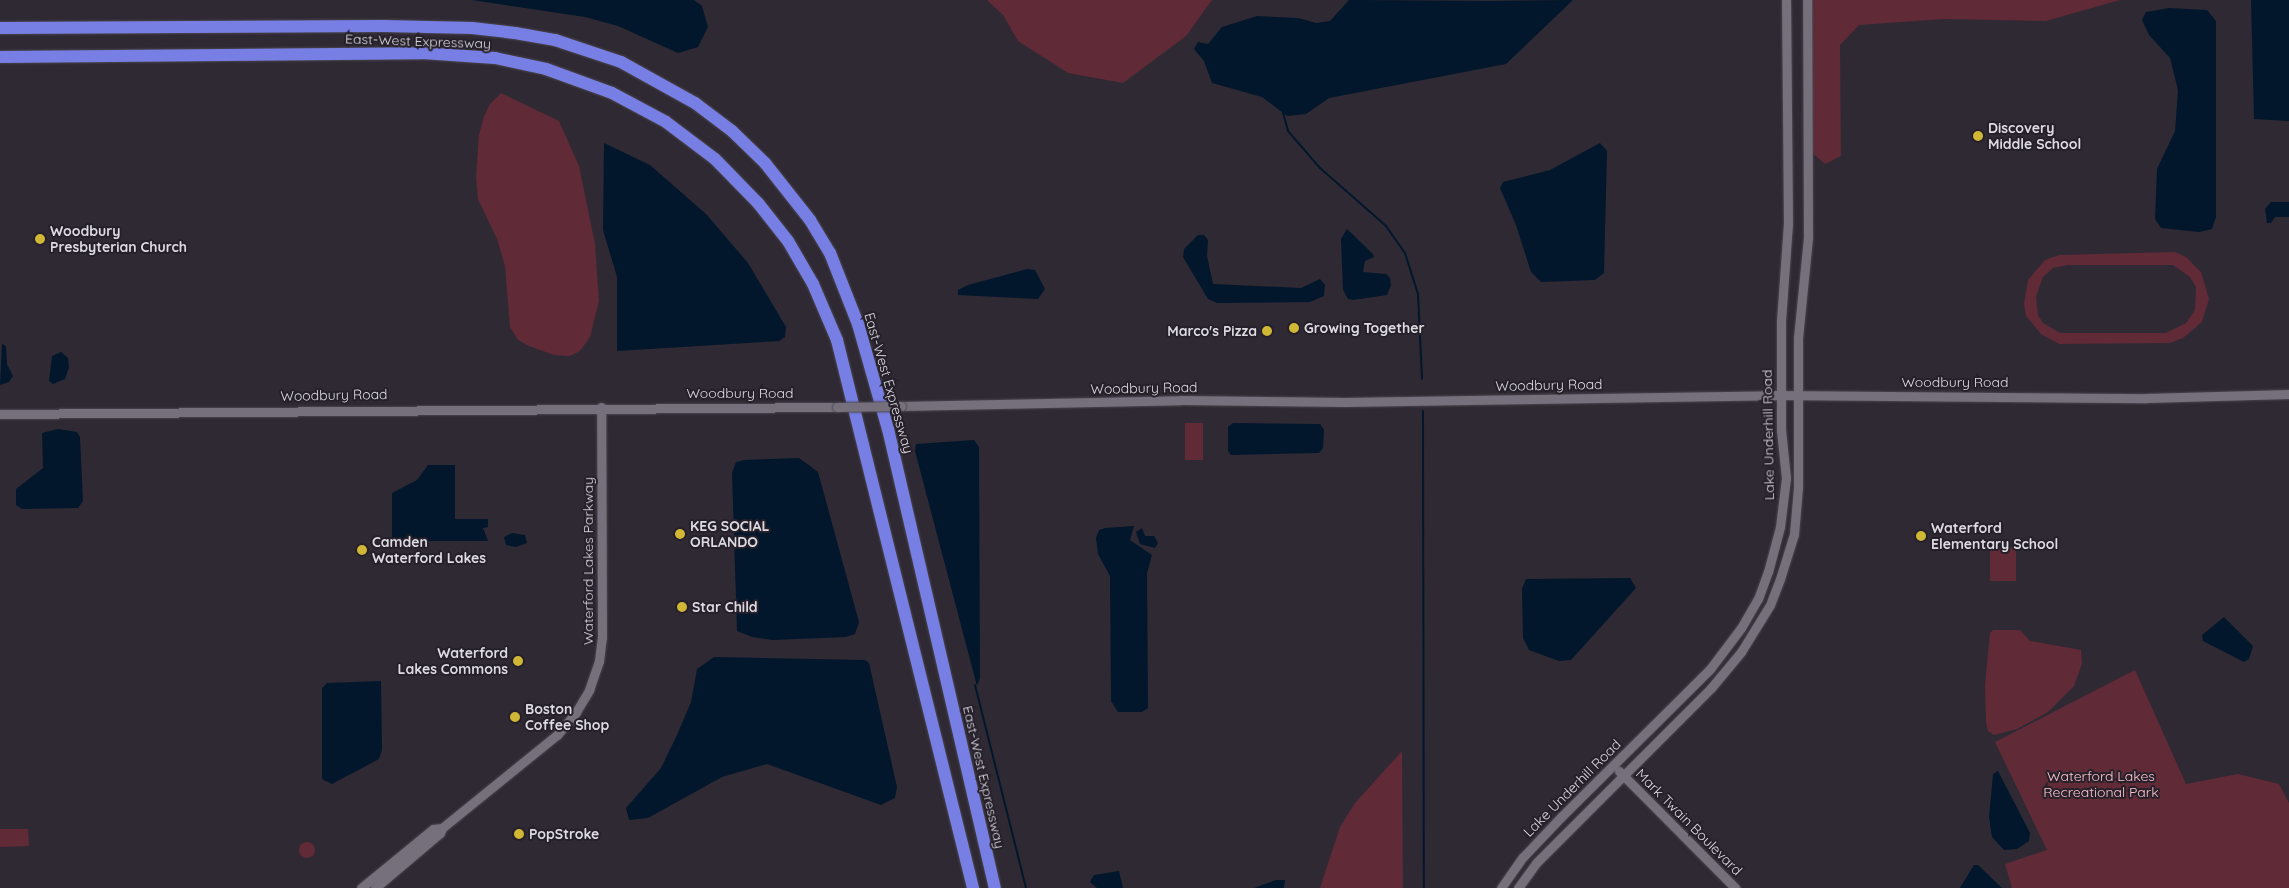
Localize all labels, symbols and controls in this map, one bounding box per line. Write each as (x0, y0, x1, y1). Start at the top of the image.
street label: East-West Expressway (345, 30, 491, 52)
place label: Discovery Middle School (1988, 120, 2081, 152)
marker: Discovery Middle School (1972, 130, 1984, 142)
place label: Woodbury Presbyterian Church (50, 223, 187, 256)
marker: Woodbury Presbyterian Church (34, 233, 46, 245)
street label: East-West Expressway (861, 311, 917, 455)
place label: Growing Together (1304, 320, 1424, 336)
marker: Growing Together (1288, 322, 1300, 334)
place label: Marco's Pizza (1167, 323, 1257, 339)
marker: Marco's Pizza (1261, 325, 1273, 337)
street label: Lake Underhill Road (1758, 370, 1778, 500)
street label: Woodbury Road (1901, 374, 2009, 390)
street label: Woodbury Road (1495, 376, 1603, 394)
street label: Woodbury Road (1090, 379, 1198, 397)
street label: Woodbury Road (686, 385, 794, 401)
street label: Woodbury Road (280, 386, 388, 404)
street label: Waterford Lakes Parkway (580, 477, 596, 645)
place label: KEG SOCIAL ORLANDO (690, 518, 769, 550)
place label: Waterford Elementary School (1931, 520, 2058, 552)
marker: KEG SOCIAL ORLANDO (674, 528, 686, 540)
marker: Waterford Elementary School (1915, 530, 1927, 542)
place label: Camden Waterford Lakes (372, 534, 486, 566)
marker: Camden Waterford Lakes (356, 544, 368, 556)
place label: Star Child (692, 599, 758, 615)
marker: Star Child (676, 601, 688, 613)
place label: Waterford Lakes Commons (398, 645, 508, 678)
marker: Waterford Lakes Commons (512, 655, 524, 667)
place label: Boston Coffee Shop (525, 701, 609, 734)
street label: East-West Expressway (959, 704, 1009, 850)
marker: Boston Coffee Shop (509, 711, 521, 723)
street label: Lake Underhill Road (1520, 736, 1624, 840)
street label: Mark Twain Boulevard (1632, 765, 1746, 879)
park label: Waterford Lakes Recreational Park (2043, 768, 2159, 800)
place label: PopStroke (529, 826, 599, 842)
marker: PopStroke (513, 828, 525, 840)

